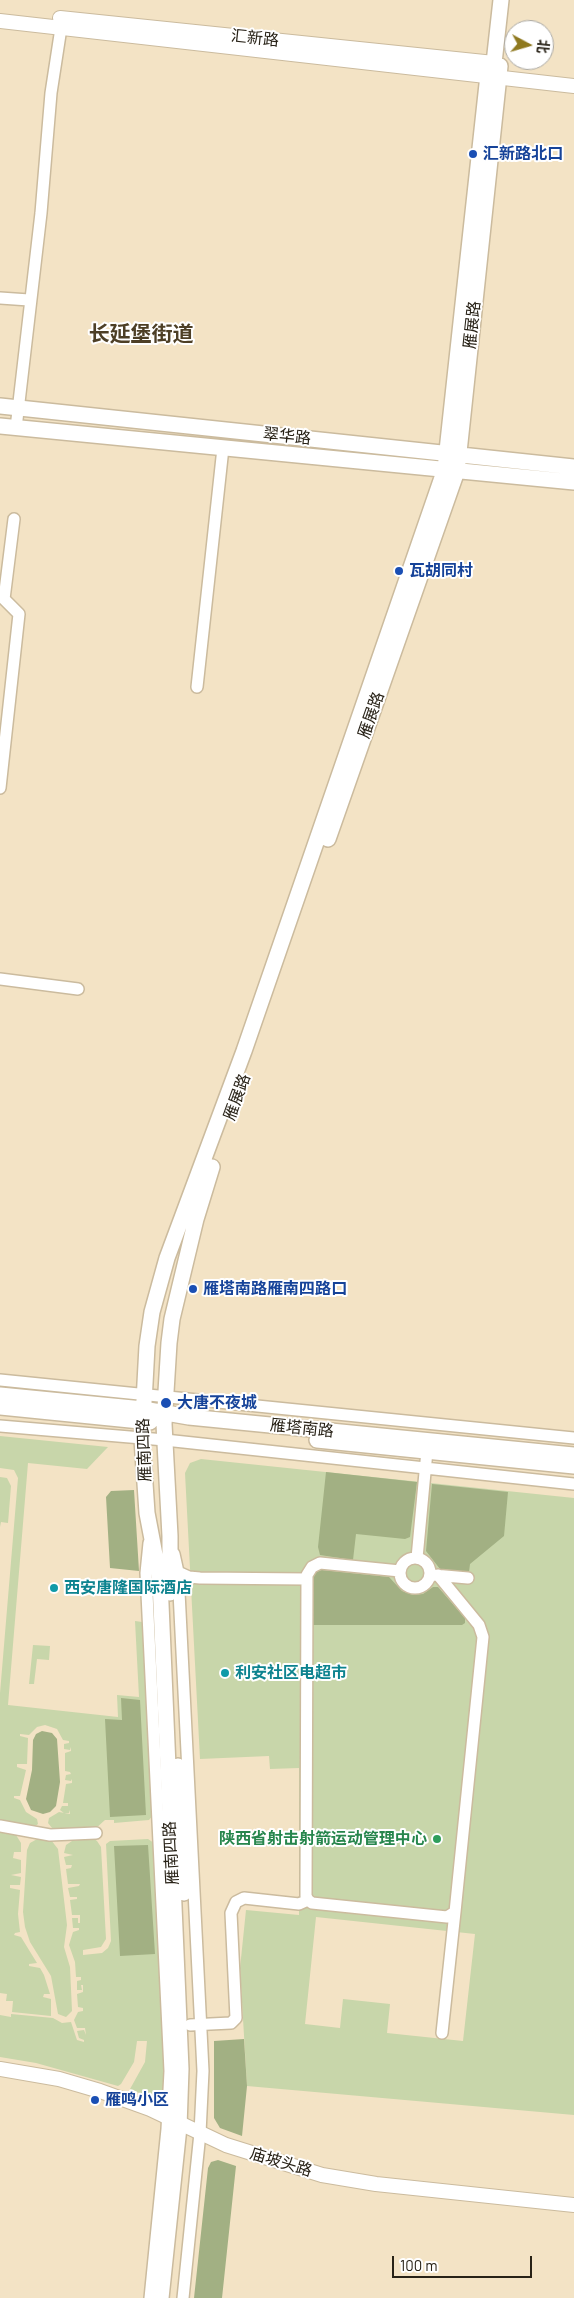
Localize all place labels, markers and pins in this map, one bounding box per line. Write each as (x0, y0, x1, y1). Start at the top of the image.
place label: 汇新路北口 (483, 144, 563, 164)
marker: 汇新路北口 (467, 148, 479, 160)
place label: 瓦胡同村 (409, 561, 473, 581)
marker: 瓦胡同村 (393, 565, 405, 577)
place label: 雁塔南路雁南四路口 (203, 1279, 347, 1299)
marker: 雁塔南路雁南四路口 (187, 1283, 199, 1295)
place label: 大唐不夜城 (177, 1393, 257, 1413)
marker: 大唐不夜城 (159, 1396, 173, 1410)
place label: 西安唐隆国际酒店 (64, 1578, 192, 1598)
marker: 西安唐隆国际酒店 (48, 1582, 60, 1594)
place label: 利安社区电超市 (235, 1663, 347, 1683)
marker: 利安社区电超市 (219, 1667, 231, 1679)
place label: 陕西省射击射箭运动管理中心 (219, 1829, 427, 1849)
marker: 陕西省射击射箭运动管理中心 (431, 1833, 443, 1845)
place label: 雁鸣小区 (105, 2090, 169, 2110)
marker: 雁鸣小区 (89, 2094, 101, 2106)

